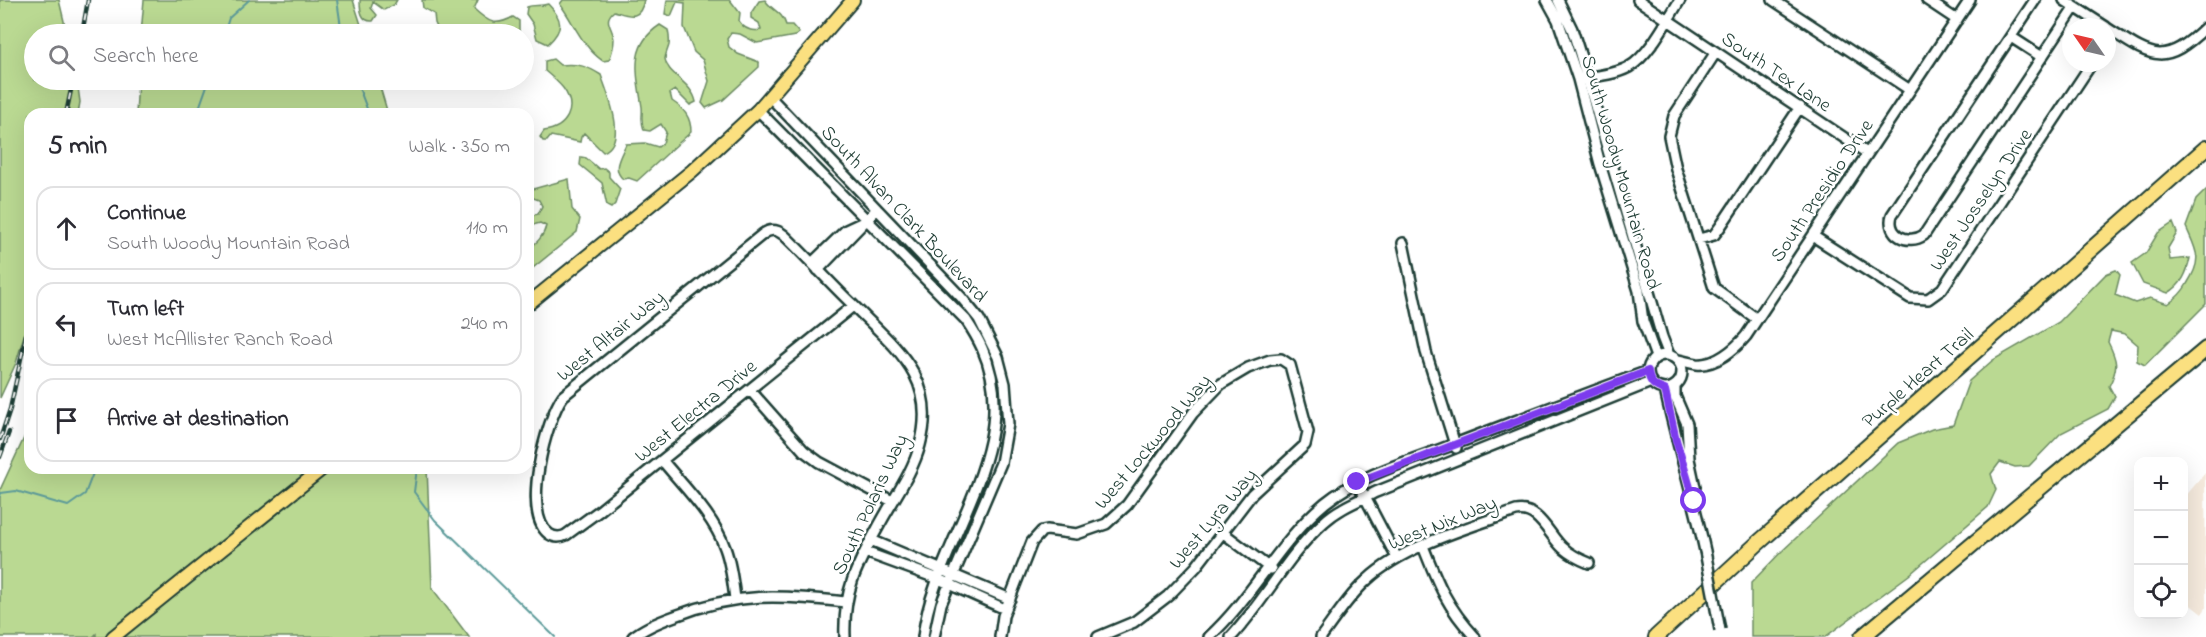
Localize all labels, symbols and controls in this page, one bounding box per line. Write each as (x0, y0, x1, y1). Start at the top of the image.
north arrow (2062, 18, 2116, 72)
search box (24, 24, 534, 90)
street label: South Tex Lane (1715, 25, 1836, 121)
icon: search (45, 41, 78, 74)
text: Search here (93, 41, 198, 73)
street label: South Woody Mountain Road (1572, 52, 1667, 293)
street label: South Presidio Drive (1764, 114, 1882, 269)
street label: South Alvan Clark Boulevard (813, 119, 993, 310)
street label: West Josselyn Drive (1923, 123, 2041, 278)
text: 5 min (48, 128, 107, 166)
text: Walk · 350 m (408, 133, 510, 162)
text: Continue (107, 198, 186, 230)
icon: ahead (50, 212, 83, 245)
text: 110 m (466, 214, 508, 243)
text: South Woody Mountain Road (107, 230, 350, 259)
street label: West Altair Way (551, 284, 672, 390)
text: Turn left (107, 294, 184, 326)
icon: left (50, 308, 83, 341)
text: 240 m (461, 310, 508, 339)
street label: Purple Heart Trail (1856, 322, 1981, 436)
text: West McAllister Ranch Road (107, 326, 333, 355)
street label: West Electra Drive (629, 353, 764, 470)
street label: West Lockwood Way (1088, 368, 1219, 517)
icon: arrive (50, 404, 83, 437)
text: Arrive at destination (107, 404, 289, 436)
street label: South Polaris Way (826, 430, 917, 580)
map controls (2134, 457, 2188, 619)
button: + (2134, 457, 2188, 511)
street label: West Lyra Way (1163, 463, 1265, 577)
route end (1343, 468, 1369, 494)
route start (1680, 487, 1706, 513)
street label: West Nix Way (1384, 489, 1502, 559)
button: − (2134, 511, 2188, 565)
button: locate (2134, 565, 2188, 619)

